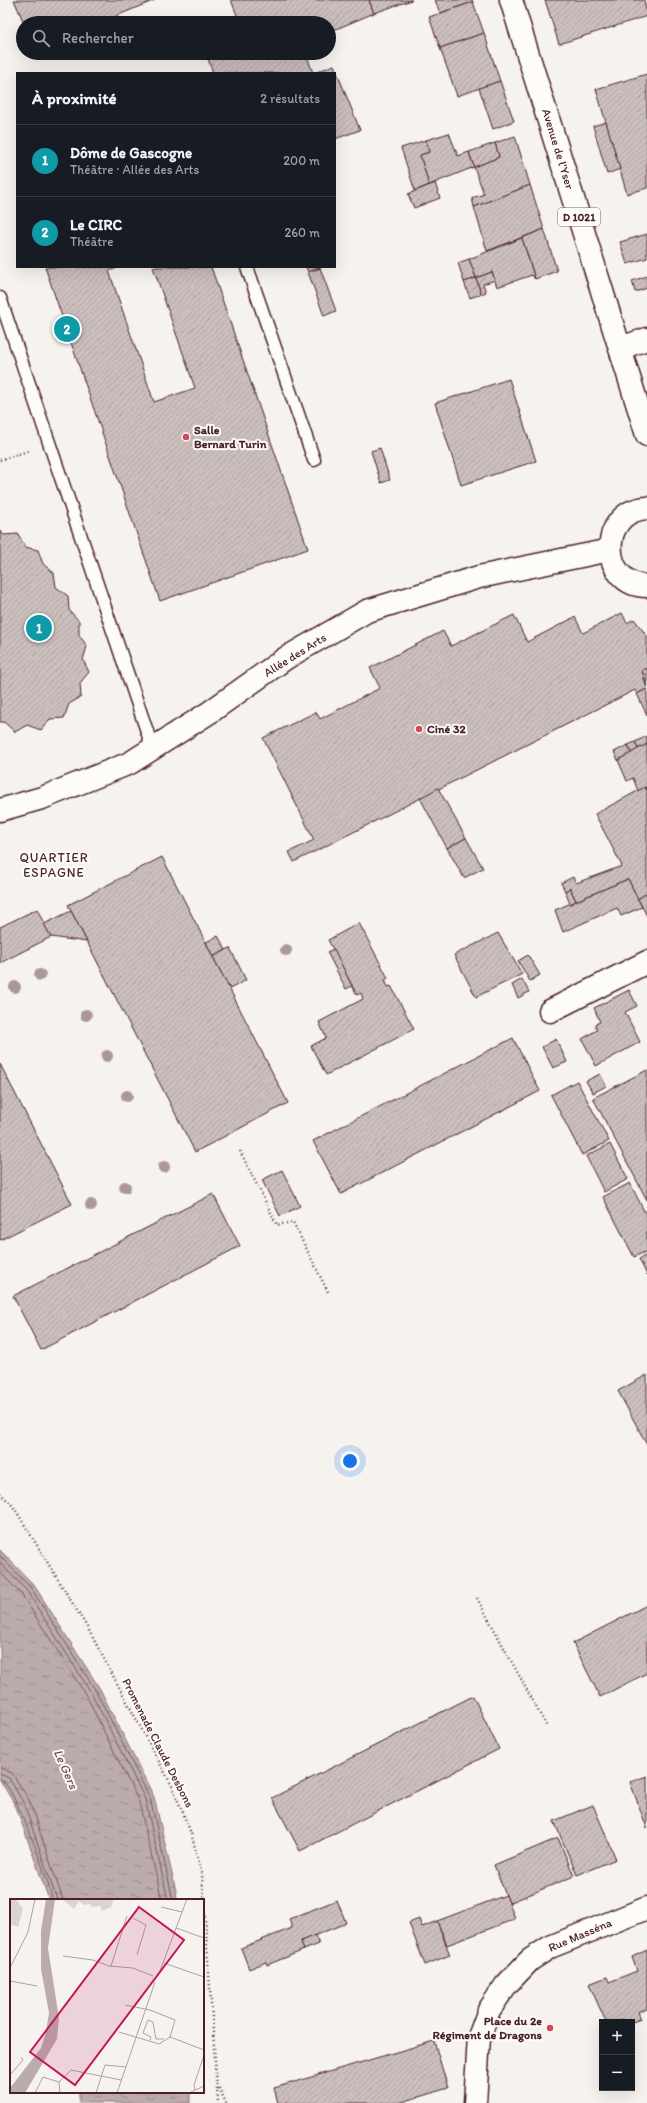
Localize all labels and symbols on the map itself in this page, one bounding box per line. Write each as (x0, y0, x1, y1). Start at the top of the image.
street label: Avenue de l'Yser (539, 107, 577, 191)
road number: D 1021 (558, 208, 600, 226)
pin: 2 (54, 314, 80, 344)
place label: Salle Bernard Turin (194, 423, 267, 451)
marker: Salle Bernard Turin (181, 432, 191, 442)
pin: 1 (26, 613, 52, 643)
street label: Allée des Arts (261, 630, 329, 680)
place label: Ciné 32 (427, 722, 467, 736)
marker: Ciné 32 (414, 724, 424, 734)
district label: QUARTIER ESPAGNE (19, 850, 89, 880)
your location (340, 1451, 360, 1471)
street label: Promenade Claude Desbons (119, 1676, 197, 1810)
water label: Le Gers (51, 1747, 82, 1792)
inset map (10, 1899, 204, 2093)
street label: Rue Masséna (546, 1915, 615, 1955)
place label: Place du 2e Régiment de Dragons (433, 2014, 543, 2043)
marker: Place du 2e Régiment de Dragons (545, 2023, 555, 2033)

